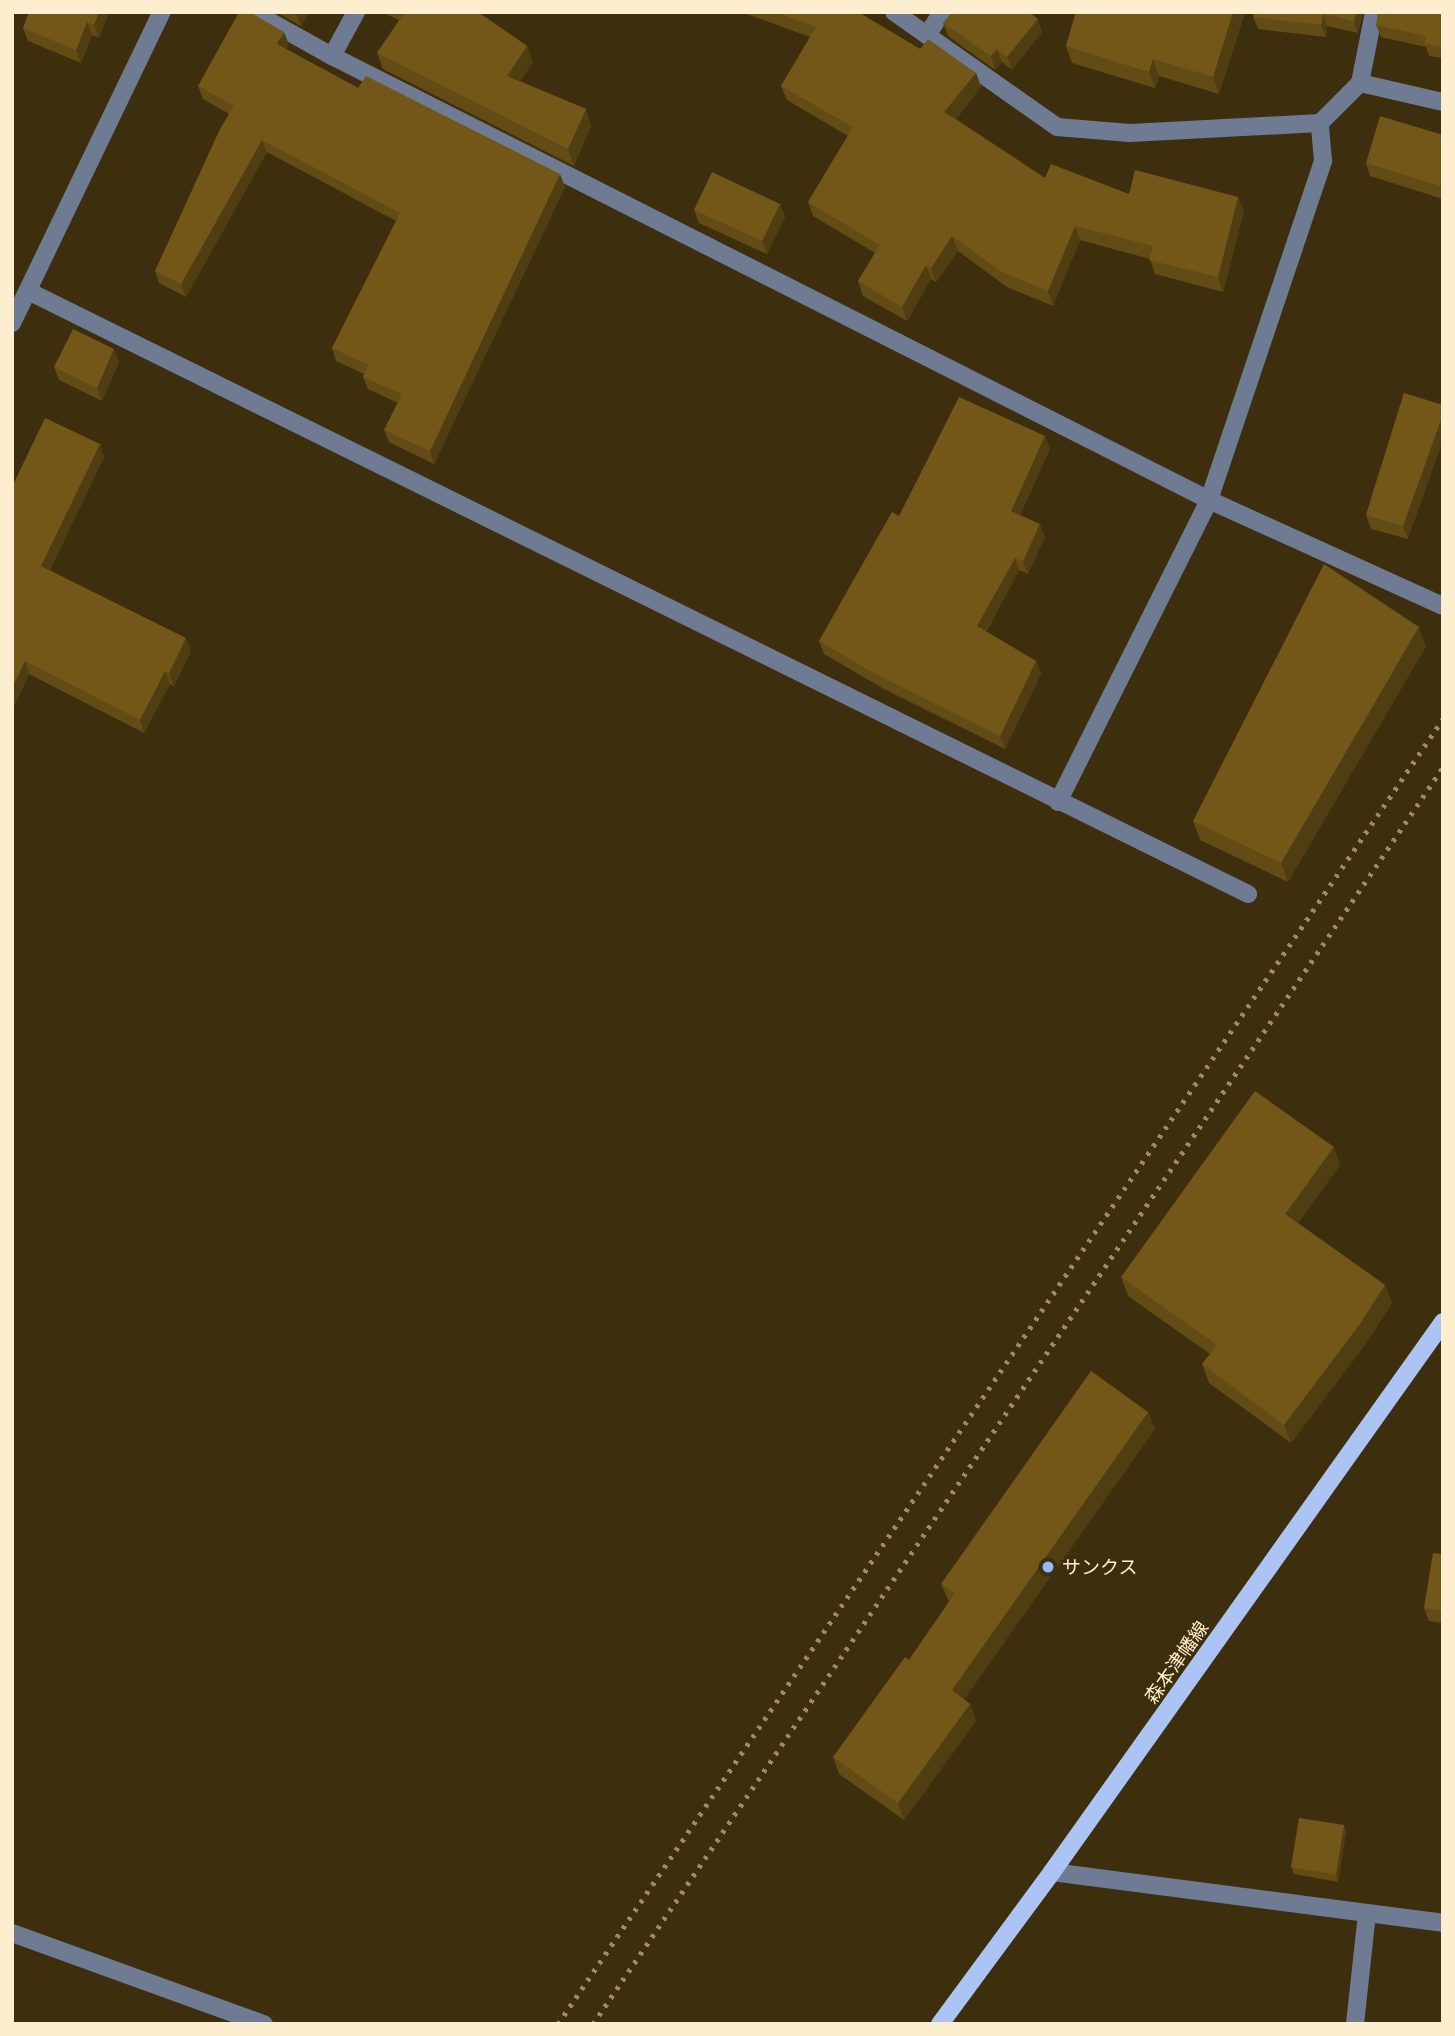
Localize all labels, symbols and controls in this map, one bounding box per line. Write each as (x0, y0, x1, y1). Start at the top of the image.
place label: サンクス (1062, 1556, 1138, 1578)
marker: サンクス (1040, 1559, 1056, 1575)
street label: 森本津幡線 (1139, 1617, 1213, 1707)

